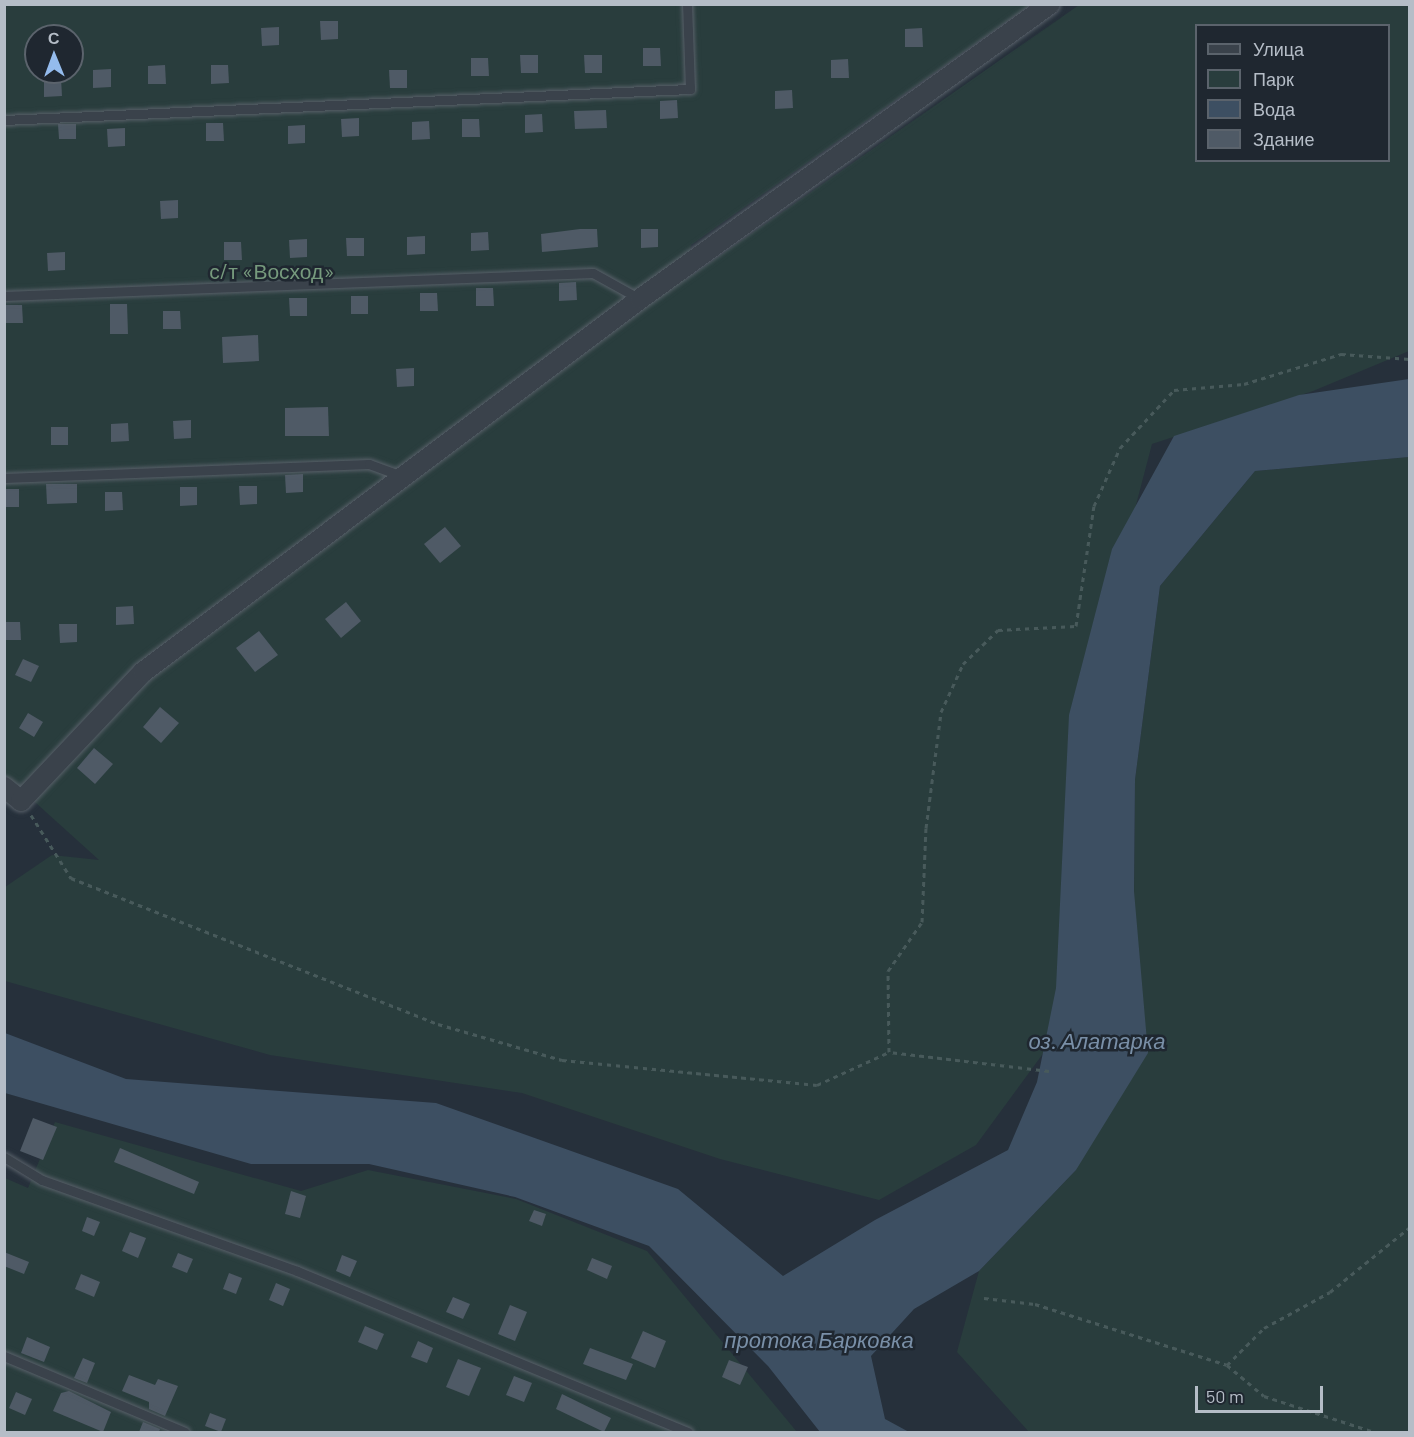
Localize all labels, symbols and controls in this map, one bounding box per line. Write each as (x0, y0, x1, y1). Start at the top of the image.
north arrow (24, 24, 84, 84)
legend (1195, 24, 1390, 162)
text: С (48, 28, 60, 47)
text: Улица (1253, 38, 1304, 60)
text: Парк (1253, 68, 1294, 90)
text: Вода (1253, 98, 1295, 120)
text: Здание (1253, 128, 1314, 150)
park label: с/т «Восход» (209, 258, 335, 284)
water label: оз. Алатарка (1029, 1028, 1165, 1054)
water label: протока Барковка (724, 1327, 914, 1353)
scale bar (1198, 1374, 1326, 1412)
text: 50 m (1206, 1385, 1244, 1407)

